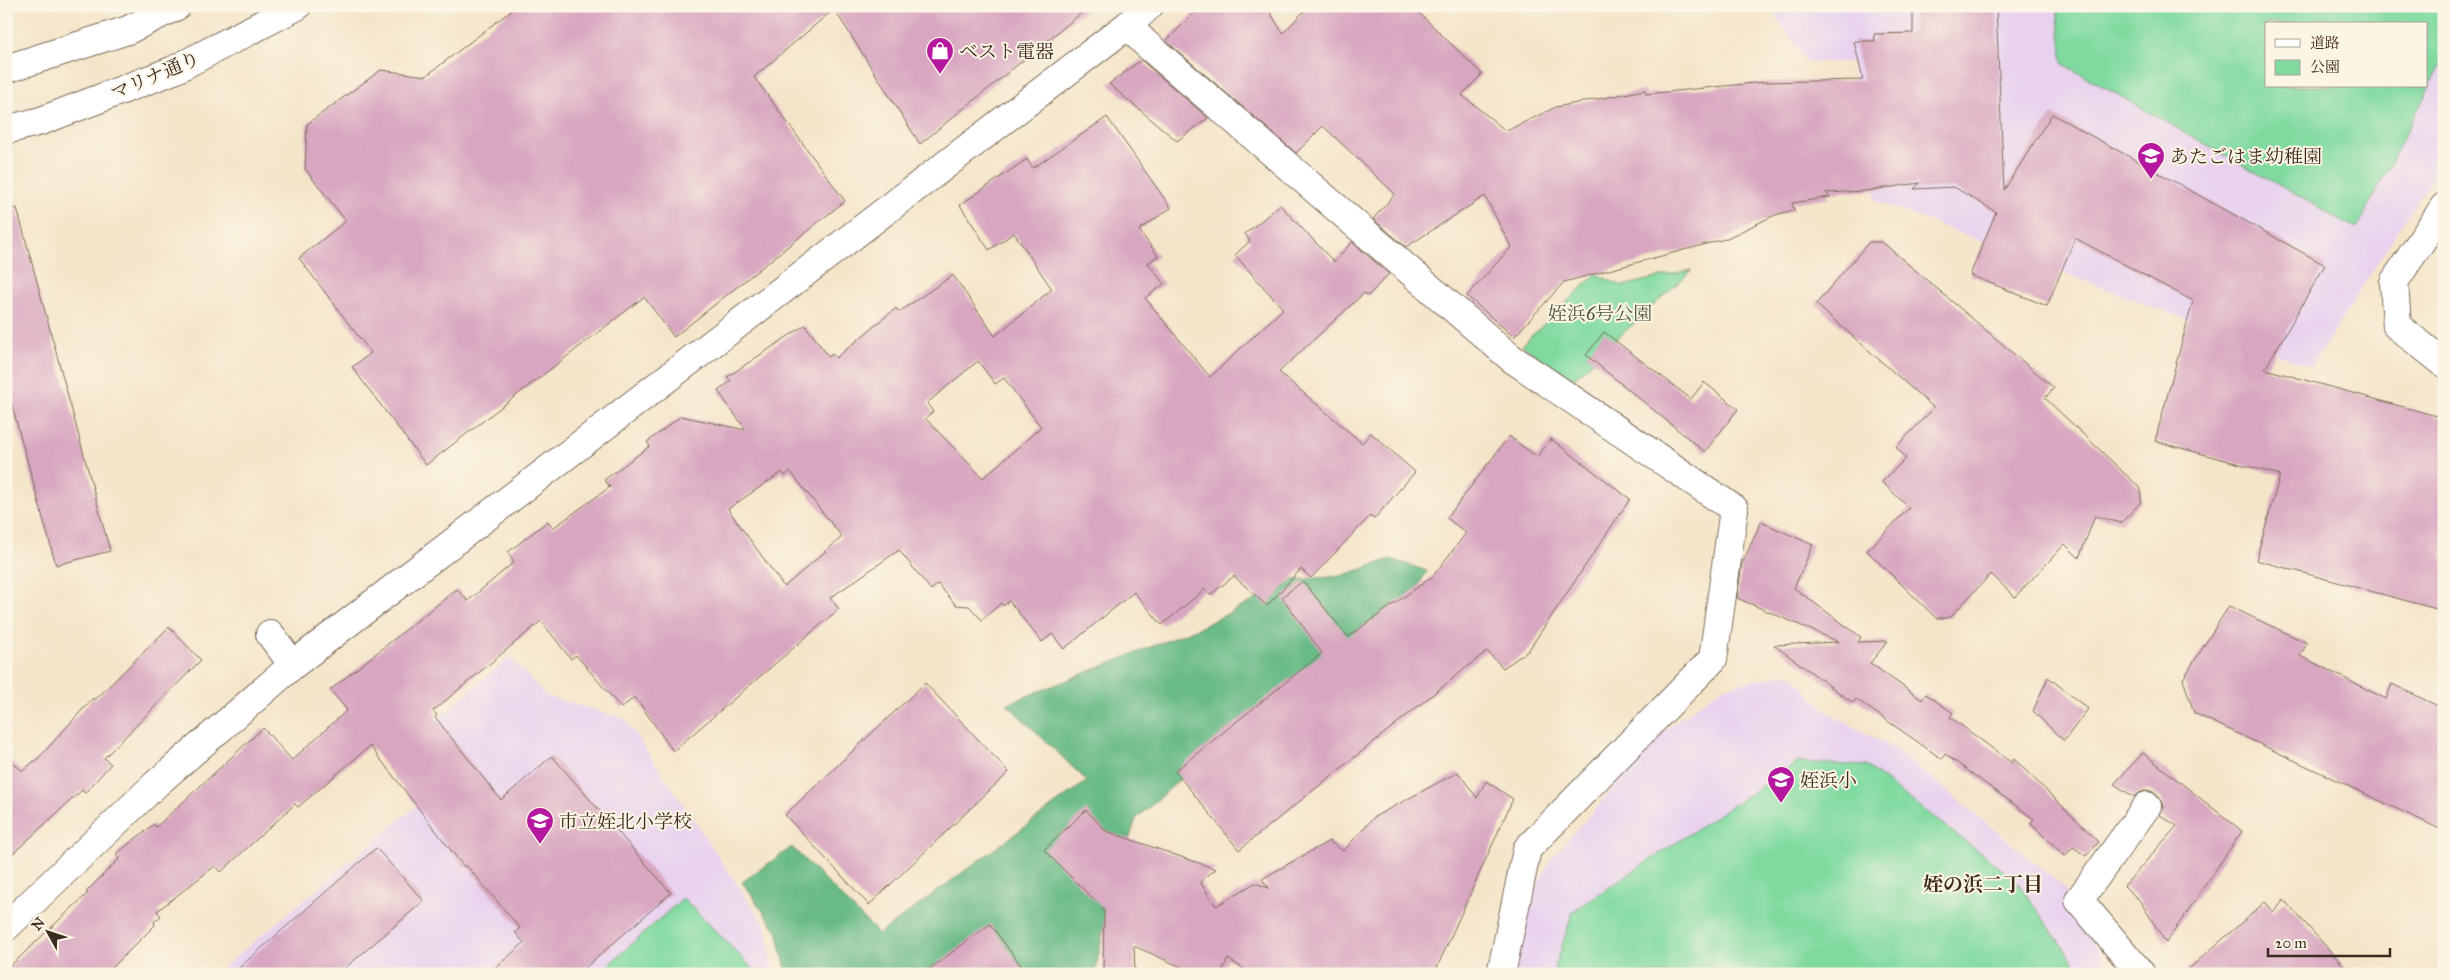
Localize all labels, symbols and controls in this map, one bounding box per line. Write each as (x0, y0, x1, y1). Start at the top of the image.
legend (2265, 22, 2428, 88)
text: 道路 (2310, 34, 2340, 52)
shop icon: ベスト電器 (925, 36, 955, 75)
place label: ベスト電器 (959, 40, 1054, 63)
street label: マリナ通り (107, 46, 203, 105)
text: 公園 (2310, 58, 2340, 76)
school or university icon: あたごはま幼稚園 (2136, 141, 2166, 180)
place label: あたごはま幼稚園 (2170, 145, 2322, 168)
park label: 姪浜6号公園 (1548, 302, 1652, 325)
school or university icon: 姪浜小 (1766, 765, 1796, 804)
place label: 姪浜小 (1800, 769, 1857, 792)
school or university icon: 市立姪北小学校 (525, 806, 555, 845)
place label: 市立姪北小学校 (559, 810, 692, 833)
district label: 姪の浜二丁目 (1923, 872, 2043, 896)
north arrow (22, 908, 72, 958)
text: N (28, 914, 49, 934)
scale bar (2268, 925, 2390, 957)
text: 20 m (2275, 934, 2307, 952)

